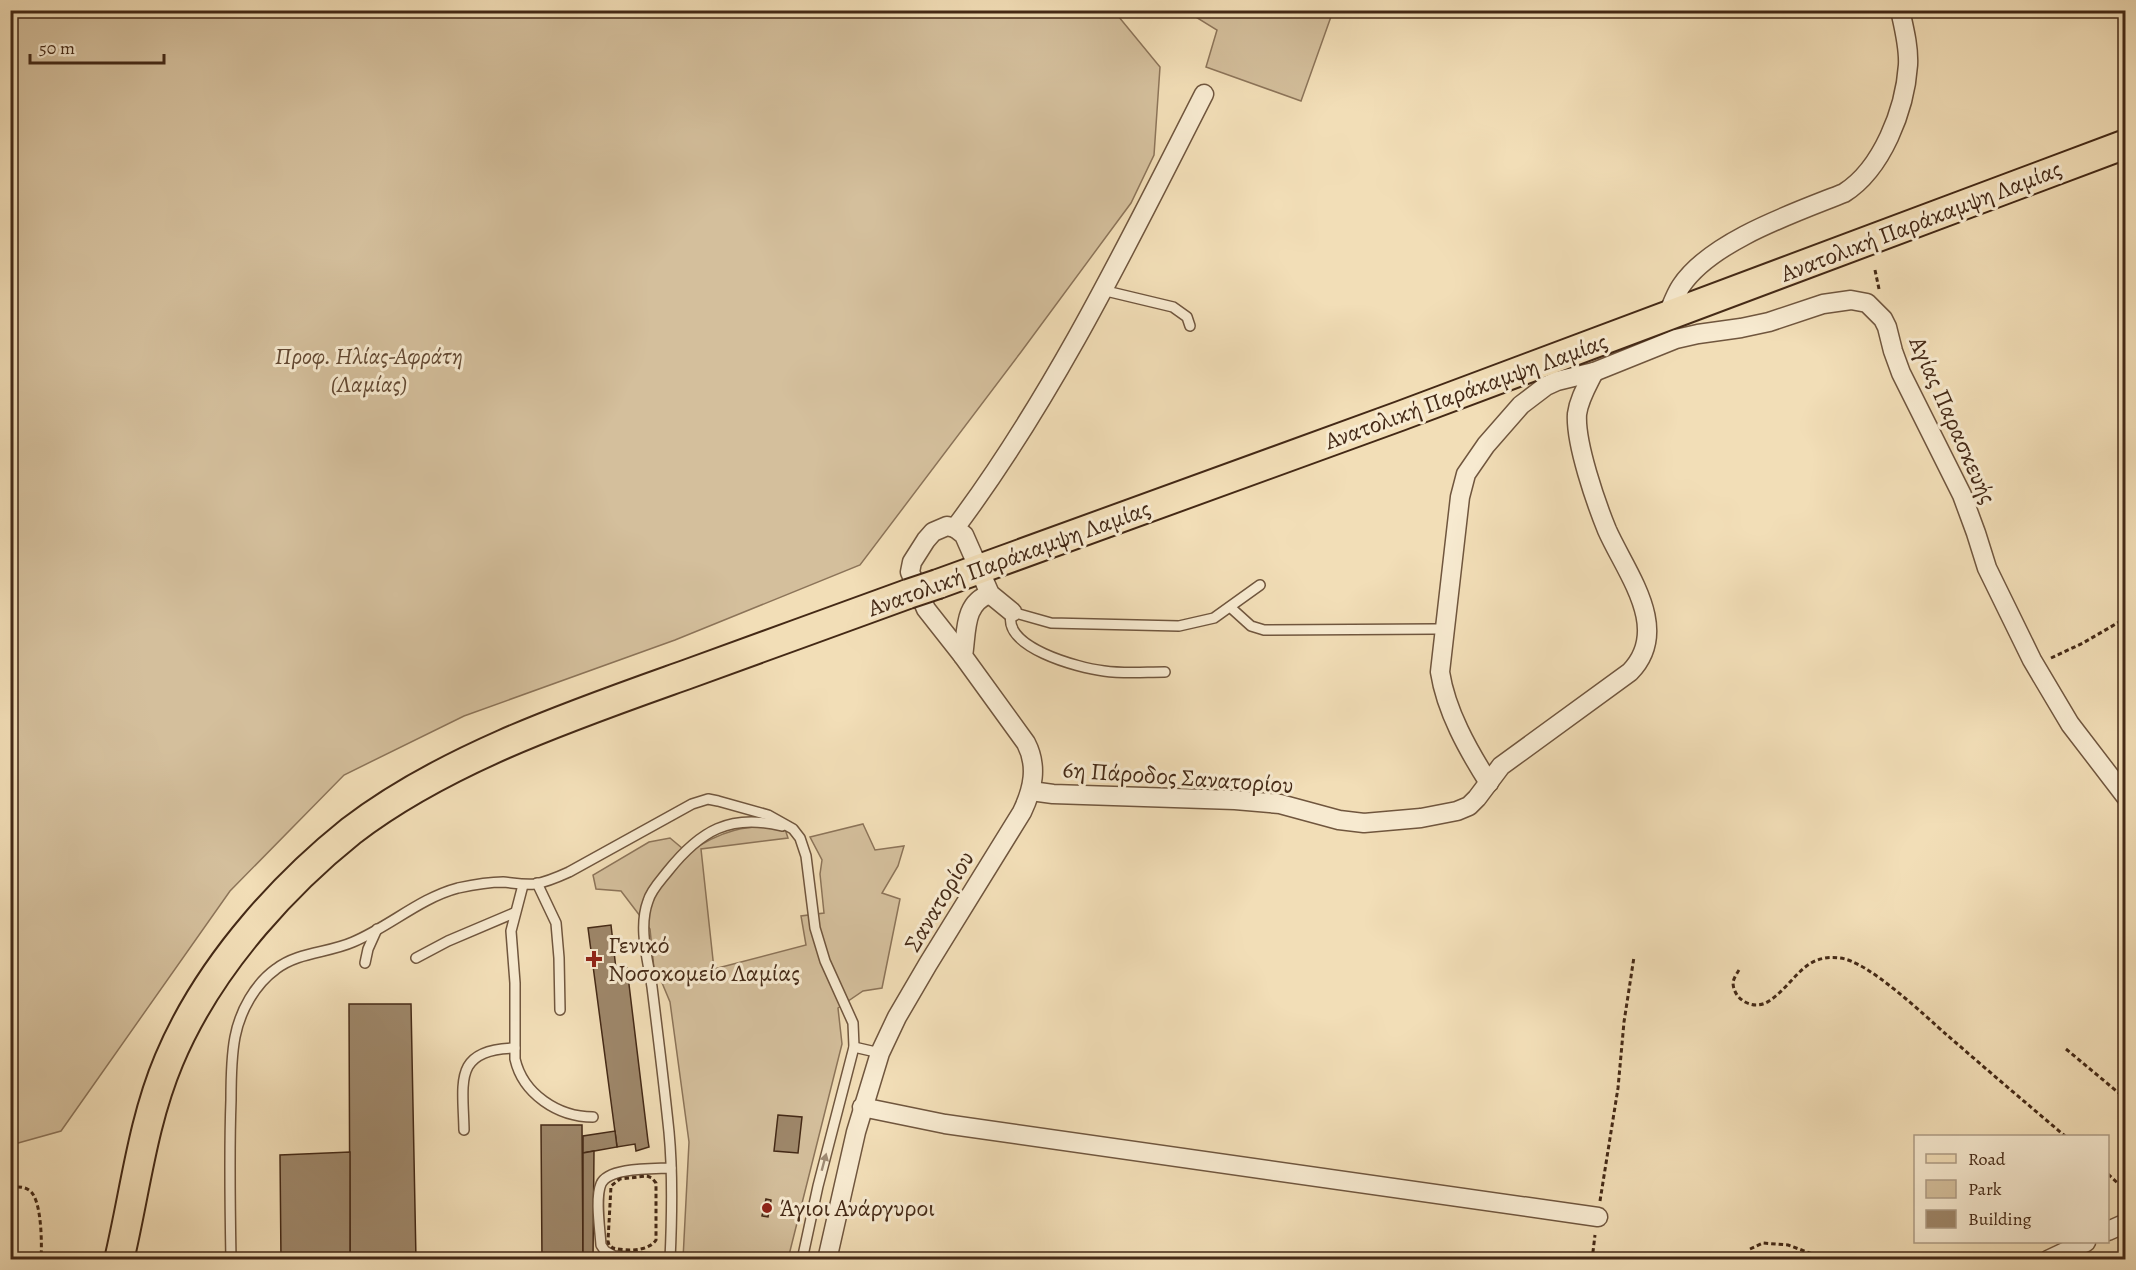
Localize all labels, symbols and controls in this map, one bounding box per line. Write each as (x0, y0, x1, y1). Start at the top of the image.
scale bar (30, 27, 164, 65)
text: 50 m (39, 36, 75, 60)
street label: Ανατολική Παράκαμψη Λαμίας (1775, 153, 2066, 290)
street label: Ανατολική Παράκαμψη Λαμίας (1319, 325, 1612, 457)
street label: Αγίας Παρασκευής (1901, 330, 2004, 509)
park label: Προφ. Ηλίας-Αφράτη (Λαμίας) (275, 340, 463, 400)
street label: Ανατολική Παράκαμψη Λαμίας (862, 492, 1155, 624)
street label: 6η Πάροδος Σανατορίου (1061, 753, 1295, 801)
street label: Σανατορίου (896, 845, 982, 957)
place label: Γενικό Νοσοκομείο Λαμίας (608, 929, 800, 989)
marker: Γενικό Νοσοκομείο Λαμίας (585, 950, 603, 968)
legend (1914, 1135, 2109, 1243)
text: Road (1968, 1147, 2006, 1171)
one-way arrow (820, 1152, 830, 1171)
text: Park (1968, 1177, 2002, 1201)
place label: Άγιοι Ανάργυροι (779, 1192, 935, 1224)
marker: Άγιοι Ανάργυροι (760, 1201, 774, 1215)
text: Building (1968, 1207, 2032, 1231)

